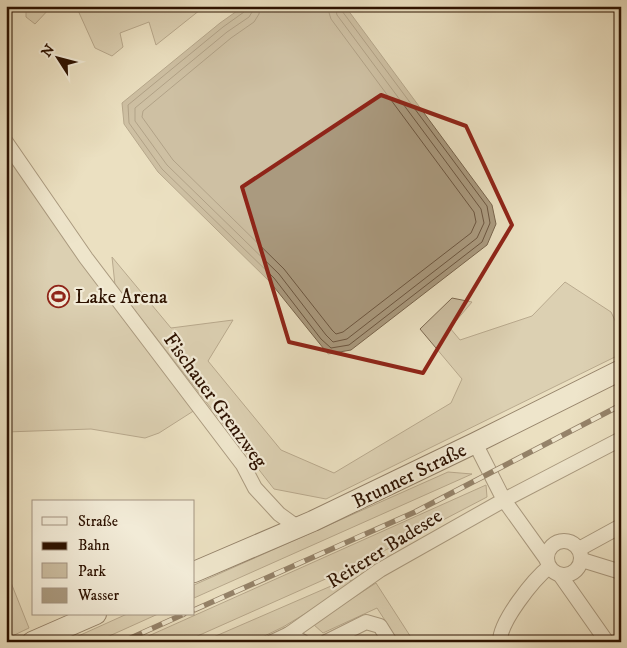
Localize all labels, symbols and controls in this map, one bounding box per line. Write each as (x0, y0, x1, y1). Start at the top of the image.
north arrow (32, 32, 82, 82)
text: N (38, 41, 59, 61)
sports icon: Lake Arena (47, 284, 71, 308)
place label: Lake Arena (75, 285, 168, 310)
street label: Fischauer Grenzweg (157, 328, 272, 474)
street label: Brunner Straße (349, 438, 471, 515)
legend (32, 500, 195, 616)
street label: Reiterer Badesee (322, 504, 447, 595)
text: Straße (78, 512, 118, 531)
text: Bahn (78, 536, 110, 555)
text: Park (78, 562, 107, 581)
text: Wasser (77, 586, 119, 605)

